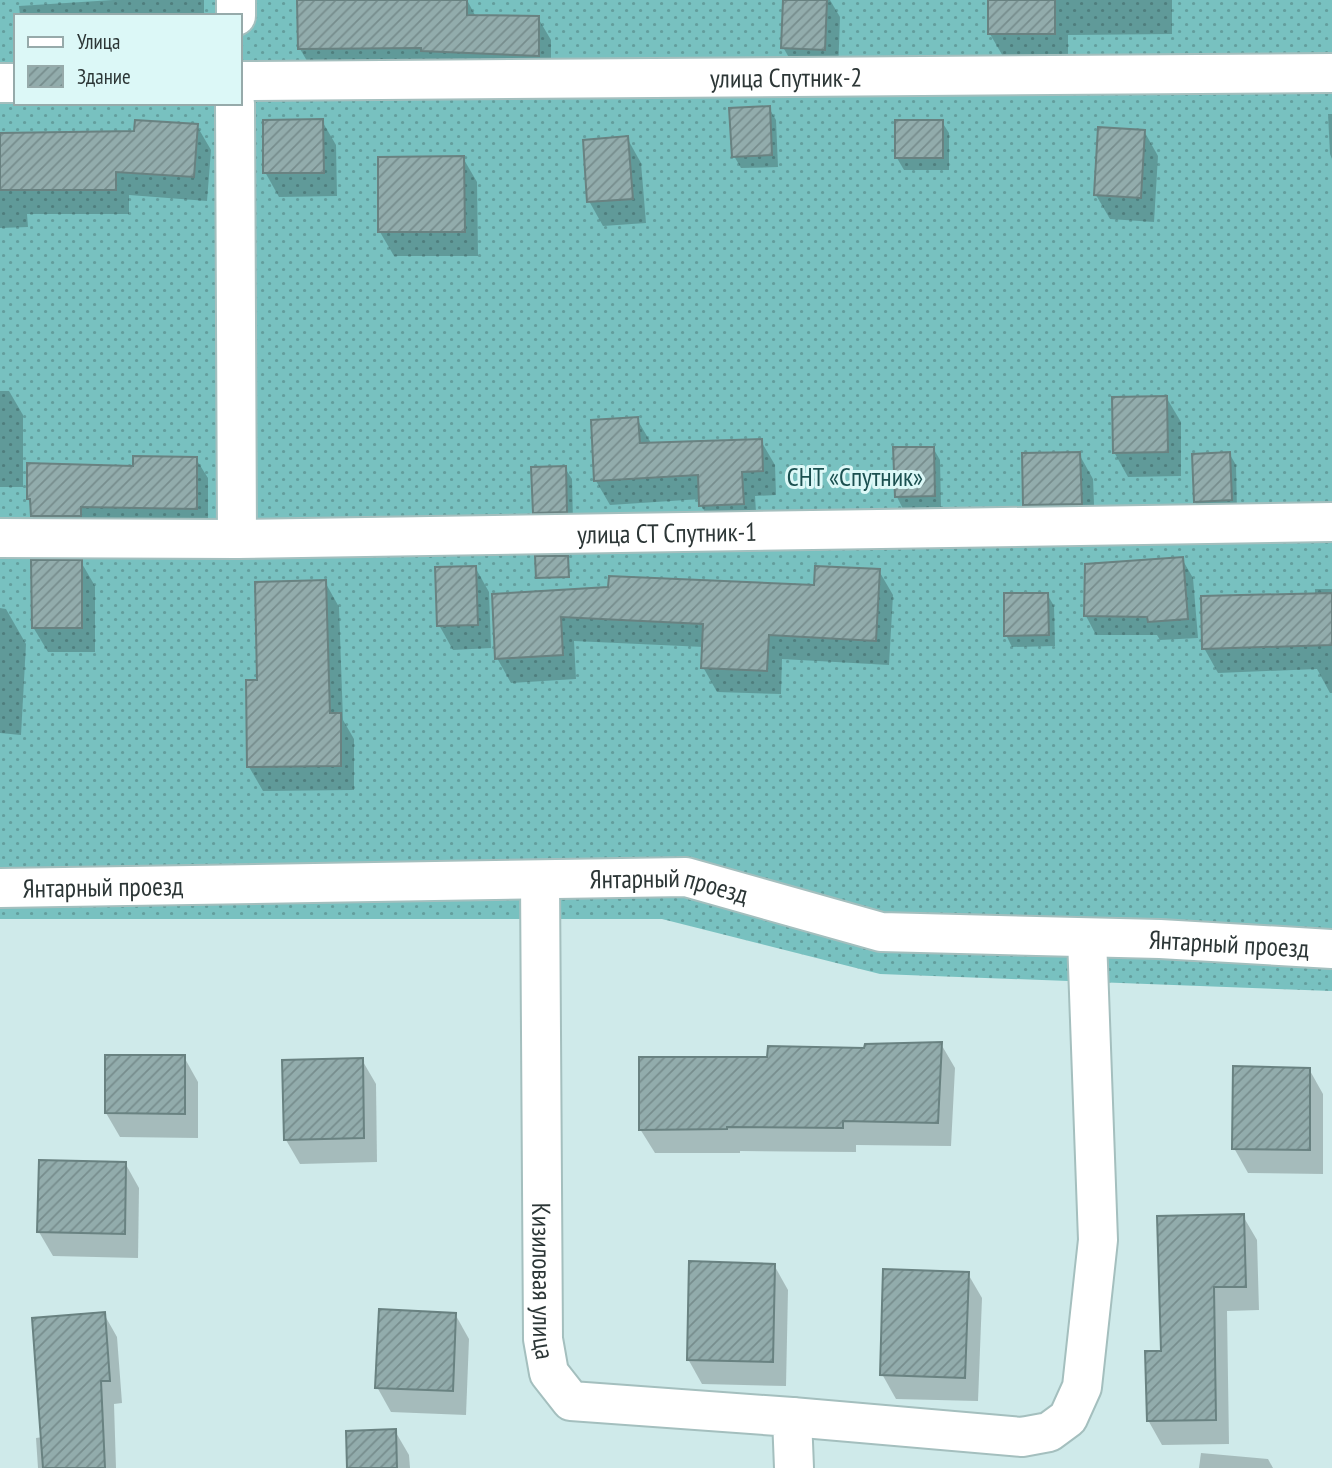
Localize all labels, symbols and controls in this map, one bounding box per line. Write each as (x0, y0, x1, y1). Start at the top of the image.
legend (14, 14, 242, 105)
text: Улица (77, 28, 120, 55)
street label: улица Спутник-2 (710, 60, 862, 94)
text: Здание (77, 63, 131, 90)
park label: СНТ «Спутник» (787, 460, 923, 493)
street label: улица СТ Спутник-1 (577, 514, 757, 550)
street label: Янтарный проезд (589, 861, 752, 910)
street label: Янтарный проезд (22, 869, 184, 904)
street label: Янтарный проезд (1148, 922, 1310, 964)
street label: Кизиловая улица (526, 1203, 563, 1362)

